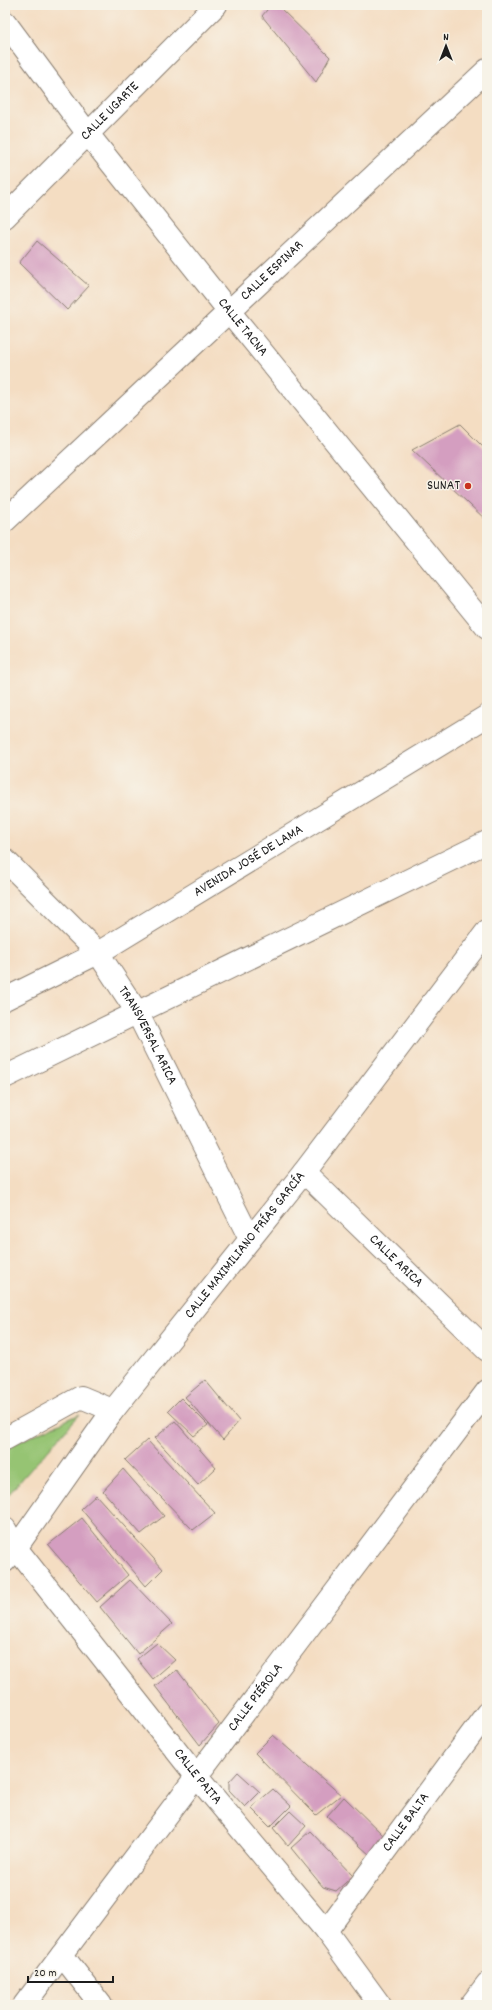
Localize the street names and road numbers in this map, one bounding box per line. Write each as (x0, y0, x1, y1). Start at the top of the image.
street label: CALLE UGARTE (76, 77, 144, 145)
street label: CALLE ESPINAR (236, 236, 309, 306)
street label: CALLE TACNA (212, 294, 273, 361)
street label: AVENIDA JOSÉ DE LAMA (190, 820, 307, 902)
street label: TRANSVERSAL ARICA (113, 982, 182, 1089)
street label: CALLE MAXIMILIANO FRÍAS GARCÍA (180, 1167, 311, 1323)
street label: CALLE ARICA (364, 1230, 428, 1293)
street label: CALLE PIÉROLA (223, 1659, 288, 1736)
street label: CALLE PAITA (168, 1745, 227, 1810)
street label: CALLE BALTA (378, 1788, 435, 1856)

